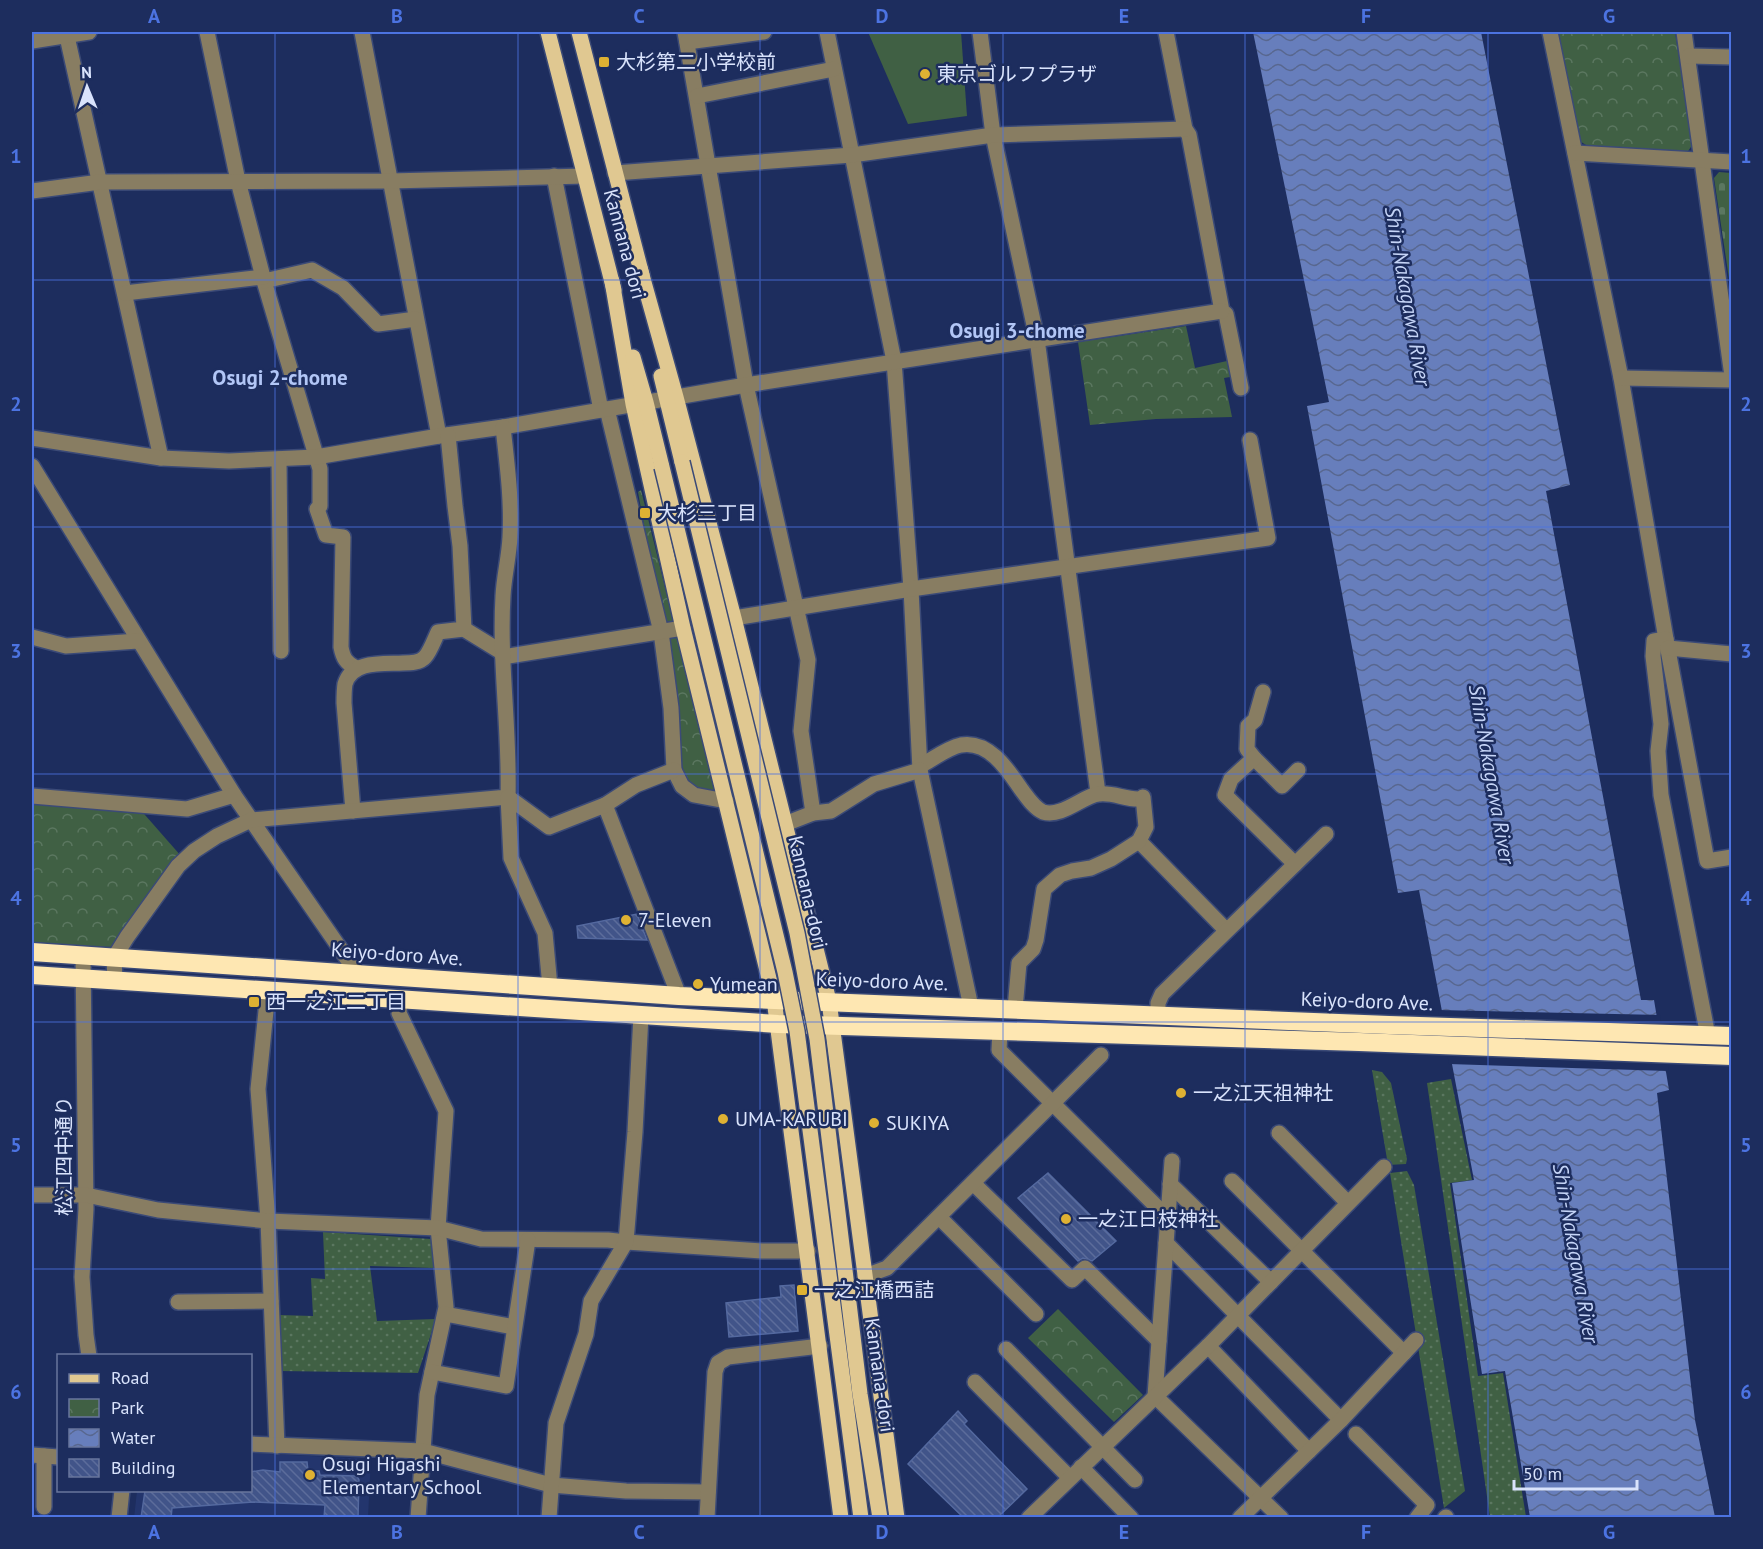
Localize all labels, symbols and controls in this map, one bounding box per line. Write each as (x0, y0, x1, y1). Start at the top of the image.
text: A (148, 3, 161, 29)
text: B (391, 3, 403, 29)
text: C (633, 3, 645, 29)
text: D (876, 3, 889, 29)
text: E (1119, 3, 1129, 29)
text: F (1361, 3, 1371, 29)
text: G (1603, 3, 1615, 29)
place label: 大杉第二小学校前 (616, 49, 776, 75)
marker: 大杉第二小学校前 (597, 55, 611, 69)
north arrow (57, 57, 117, 117)
place label: 東京ゴルフプラザ (937, 61, 1097, 87)
text: N (81, 62, 92, 82)
marker: 東京ゴルフプラザ (918, 67, 932, 81)
text: 1 (10, 143, 22, 169)
text: 1 (1740, 143, 1752, 169)
street label: Kannana dori (598, 186, 652, 302)
water label: Shin-Nakagawa River (1379, 204, 1437, 390)
district label: Osugi 3-chome (949, 317, 1085, 344)
district label: Osugi 2-chome (212, 364, 348, 391)
text: 2 (10, 391, 22, 417)
text: 2 (1740, 391, 1752, 417)
place label: 大杉三丁目 (657, 500, 757, 526)
marker: 大杉三丁目 (638, 506, 652, 520)
text: 3 (10, 638, 22, 664)
text: 3 (1740, 638, 1752, 664)
water label: Shin-Nakagawa River (1463, 682, 1521, 868)
street label: Kannana-dori (782, 833, 834, 951)
text: 4 (10, 885, 22, 911)
text: 4 (1740, 885, 1752, 911)
place label: 7-Eleven (638, 907, 712, 933)
marker: 7-Eleven (619, 913, 633, 927)
street label: Keiyo-doro Ave. (330, 936, 464, 972)
street label: Keiyo-doro Ave. (815, 966, 949, 996)
place label: Yumean (710, 971, 778, 997)
marker: Yumean (691, 977, 705, 991)
street label: Keiyo-doro Ave. (1300, 986, 1434, 1016)
place label: 西一之江二丁目 (266, 989, 406, 1015)
marker: 西一之江二丁目 (247, 995, 261, 1009)
place label: 一之江天祖神社 (1193, 1080, 1333, 1106)
marker: 一之江天祖神社 (1174, 1086, 1188, 1100)
street label: 松江四中通り (51, 1096, 77, 1216)
place label: UMA-KARUBI (735, 1106, 848, 1132)
place label: SUKIYA (886, 1110, 949, 1136)
marker: UMA-KARUBI (716, 1112, 730, 1126)
marker: SUKIYA (867, 1116, 881, 1130)
text: 5 (10, 1132, 22, 1158)
text: 5 (1740, 1132, 1752, 1158)
water label: Shin-Nakagawa River (1547, 1161, 1605, 1347)
place label: 一之江日枝神社 (1078, 1206, 1218, 1232)
marker: 一之江日枝神社 (1059, 1212, 1073, 1226)
place label: 一之江橋西詰 (814, 1277, 934, 1303)
marker: 一之江橋西詰 (795, 1283, 809, 1297)
street label: Kannana-dori (859, 1316, 901, 1434)
legend (57, 1354, 252, 1492)
text: Road (111, 1366, 149, 1389)
text: 6 (10, 1379, 22, 1405)
text: 6 (1740, 1379, 1752, 1405)
text: Park (111, 1396, 144, 1419)
text: Water (111, 1426, 155, 1449)
place label: Osugi Higashi Elementary School (322, 1451, 482, 1500)
scale bar (1514, 1453, 1637, 1491)
text: Building (111, 1456, 175, 1479)
text: 50 m (1523, 1462, 1562, 1485)
marker: Osugi Higashi Elementary School (303, 1468, 317, 1482)
text: A (148, 1519, 161, 1545)
text: B (391, 1519, 403, 1545)
text: C (633, 1519, 645, 1545)
text: D (876, 1519, 889, 1545)
text: E (1119, 1519, 1129, 1545)
text: F (1361, 1519, 1371, 1545)
text: G (1603, 1519, 1615, 1545)

